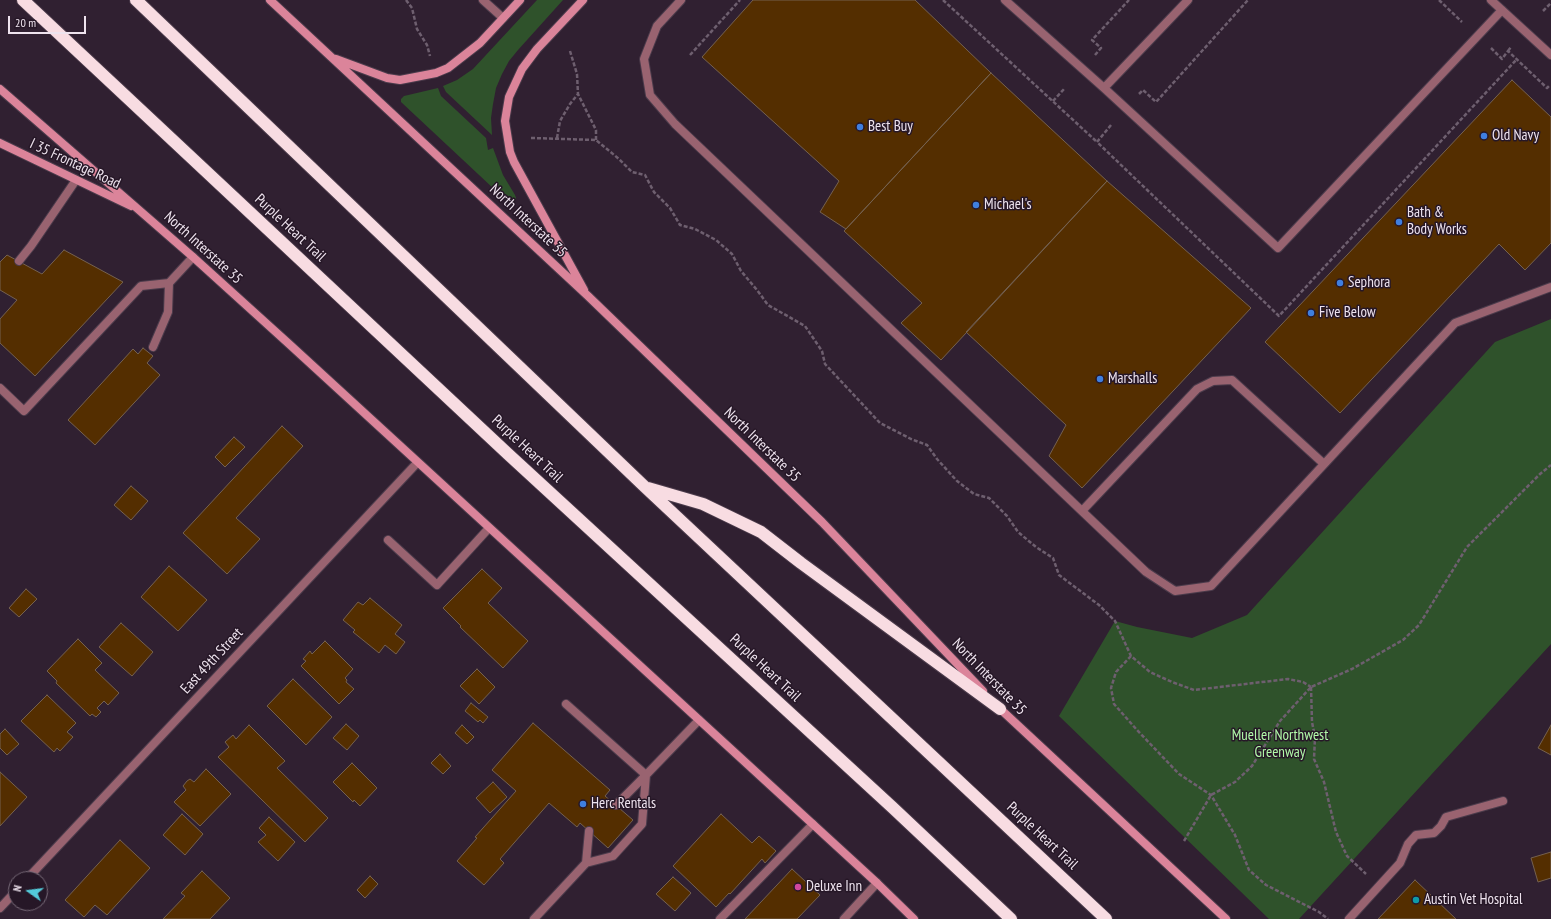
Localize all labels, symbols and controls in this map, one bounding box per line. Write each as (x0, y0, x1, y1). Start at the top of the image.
scale bar (10, 8, 88, 34)
text: 20 m (15, 15, 36, 30)
place label: Best Buy (868, 118, 913, 136)
marker: Best Buy (855, 122, 865, 132)
place label: Old Navy (1492, 127, 1539, 145)
marker: Old Navy (1479, 131, 1489, 141)
street label: I 35 Frontage Road (27, 135, 123, 193)
street label: North Interstate 35 (486, 181, 570, 261)
street label: Purple Heart Trail (251, 190, 329, 266)
place label: Michael's (984, 196, 1031, 214)
marker: Michael's (971, 200, 981, 210)
place label: Bath & Body Works (1407, 204, 1467, 239)
street label: North Interstate 35 (160, 208, 246, 288)
marker: Bath & Body Works (1394, 217, 1404, 227)
place label: Sephora (1348, 274, 1390, 292)
marker: Sephora (1335, 278, 1345, 288)
place label: Five Below (1319, 304, 1376, 322)
marker: Five Below (1306, 308, 1316, 318)
place label: Marshalls (1108, 370, 1157, 388)
marker: Marshalls (1095, 374, 1105, 384)
street label: North Interstate 35 (720, 404, 804, 486)
street label: Purple Heart Trail (488, 411, 566, 487)
street label: East 49th Street (177, 624, 247, 698)
street label: Purple Heart Trail (726, 630, 804, 706)
street label: North Interstate 35 (948, 635, 1030, 719)
park label: Mueller Northwest Greenway (1232, 727, 1328, 762)
place label: Herc Rentals (591, 795, 656, 813)
street label: Purple Heart Trail (1003, 798, 1081, 874)
marker: Herc Rentals (578, 799, 588, 809)
north arrow (8, 871, 48, 911)
place label: Deluxe Inn (806, 878, 862, 896)
marker: Deluxe Inn (793, 882, 803, 892)
text: N (10, 884, 25, 893)
place label: Austin Vet Hospital (1424, 891, 1523, 909)
marker: Austin Vet Hospital (1411, 895, 1421, 905)

